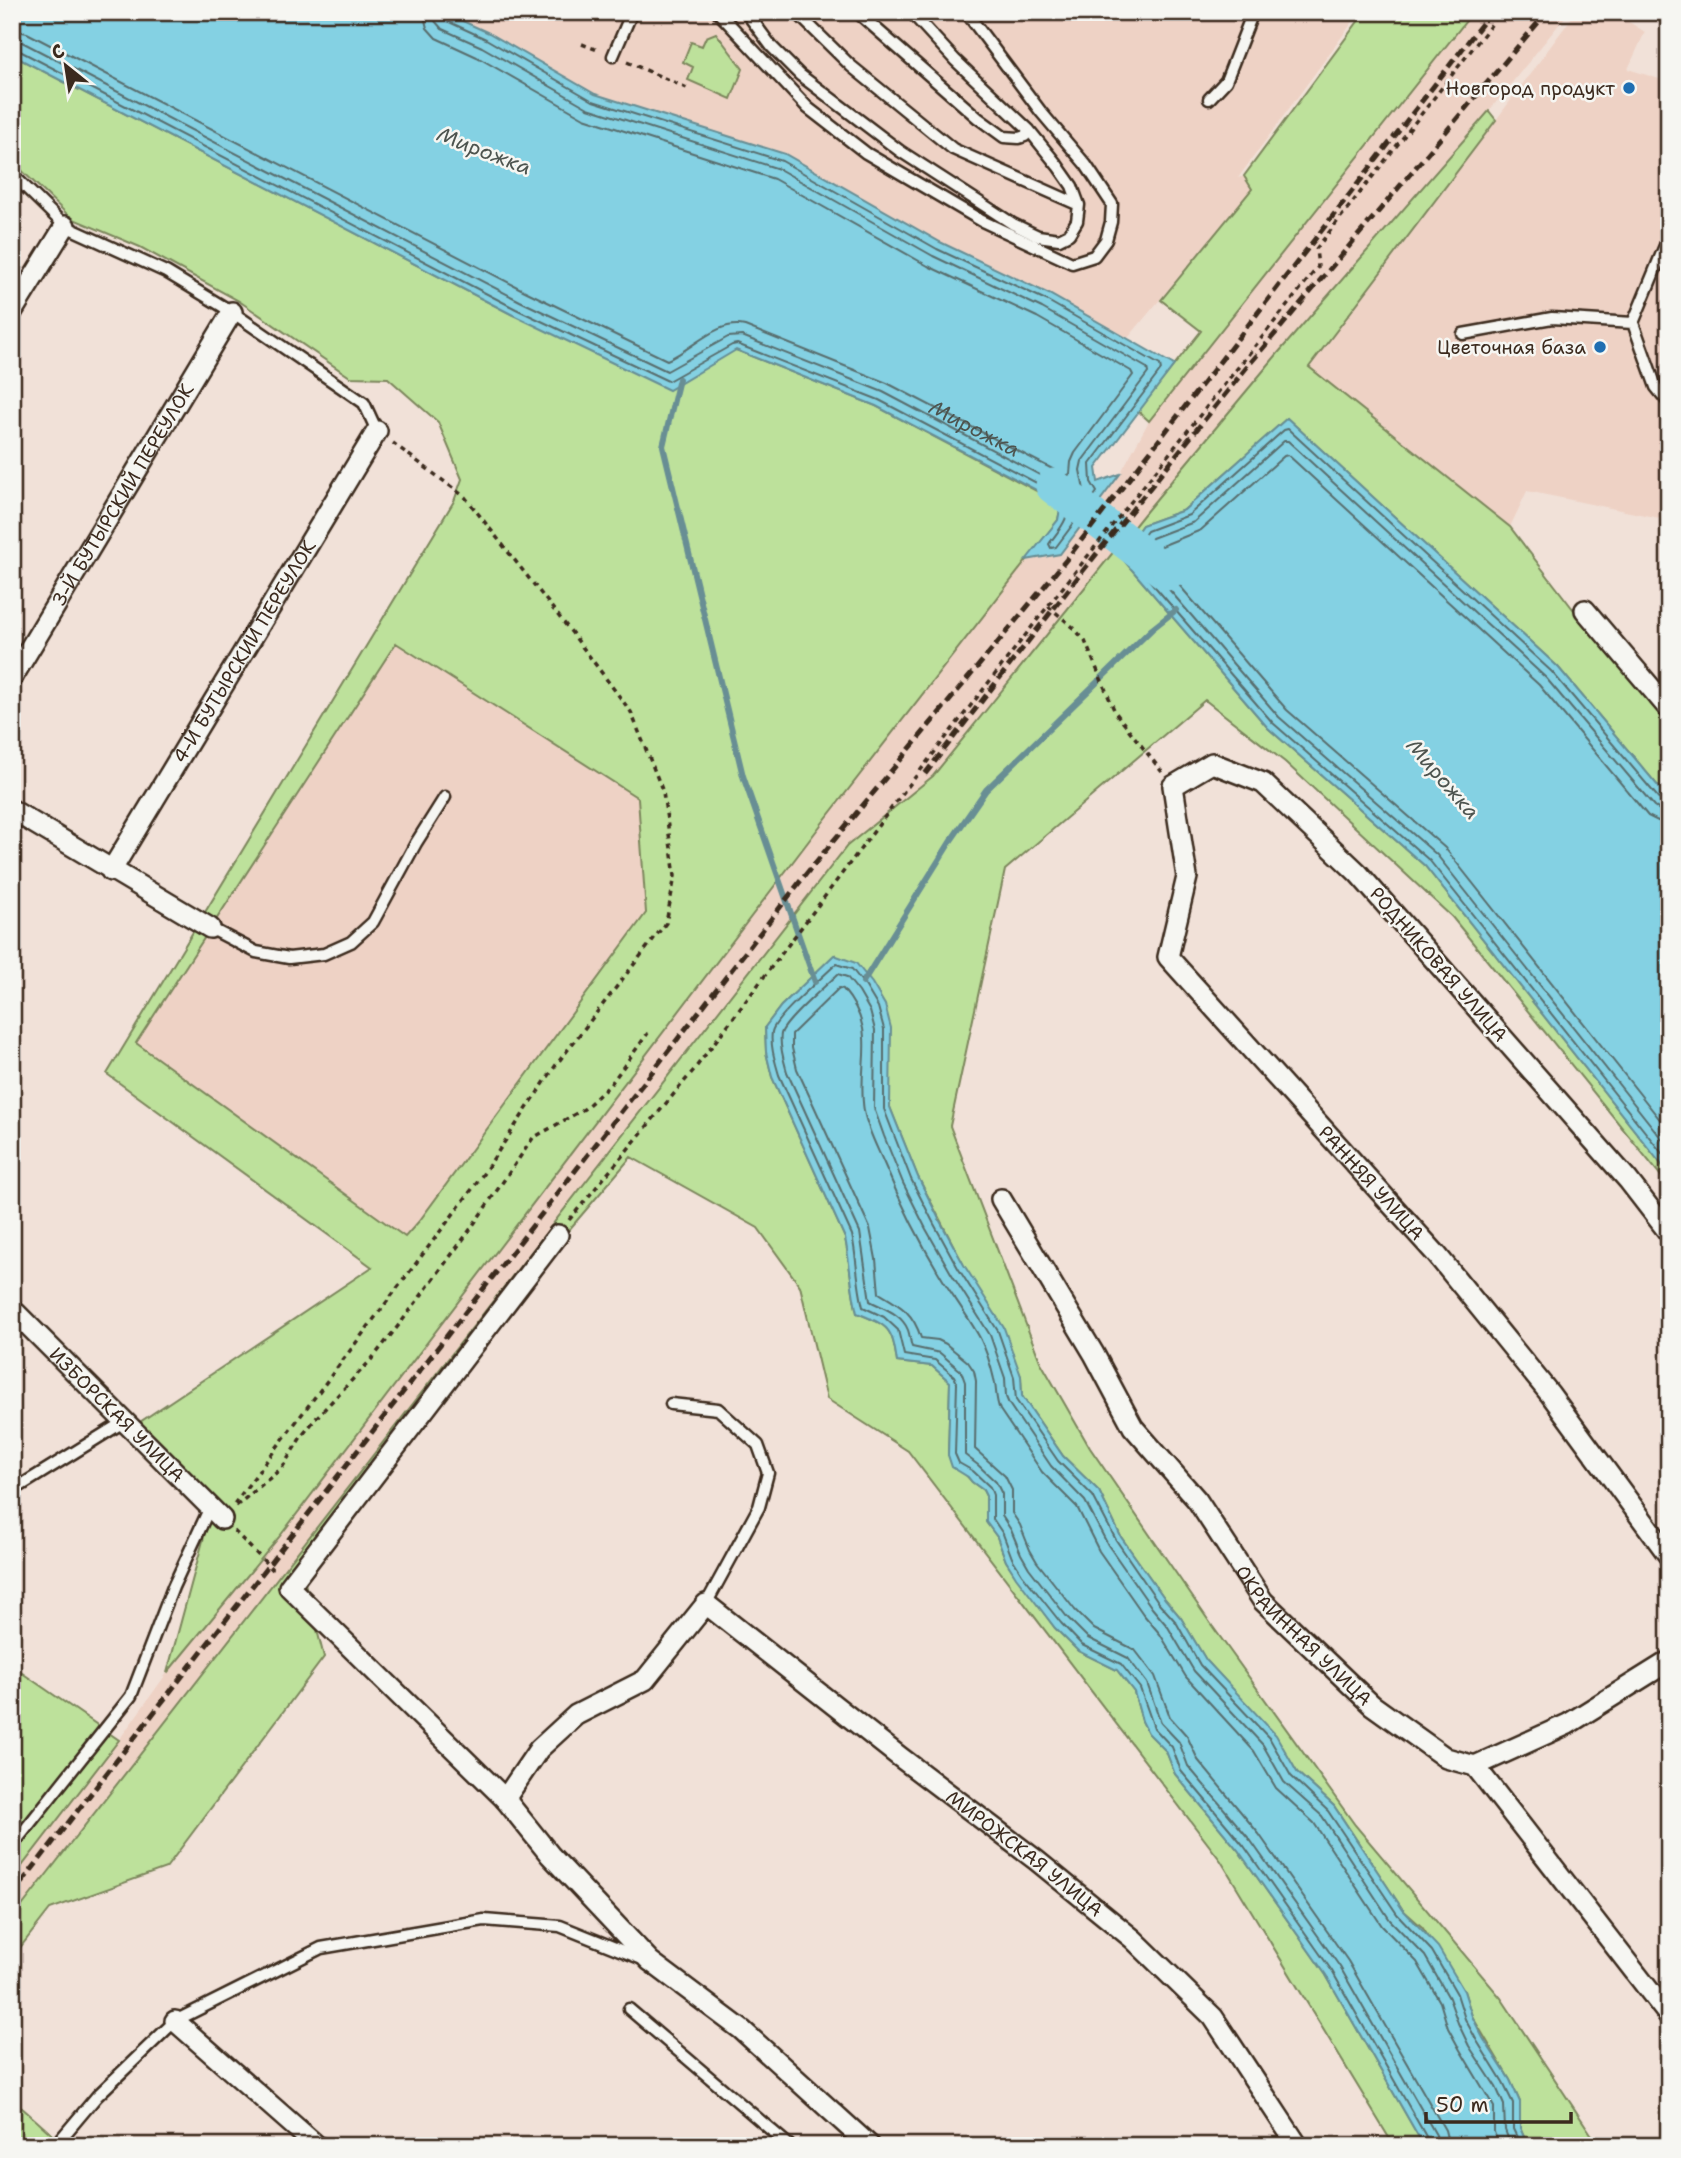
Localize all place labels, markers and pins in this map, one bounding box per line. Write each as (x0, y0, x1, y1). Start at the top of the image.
place label: Новгород продукт (1446, 76, 1615, 101)
marker: Новгород продукт (1621, 80, 1637, 96)
place label: Цветочная база (1437, 335, 1586, 360)
marker: Цветочная база (1592, 339, 1608, 355)

